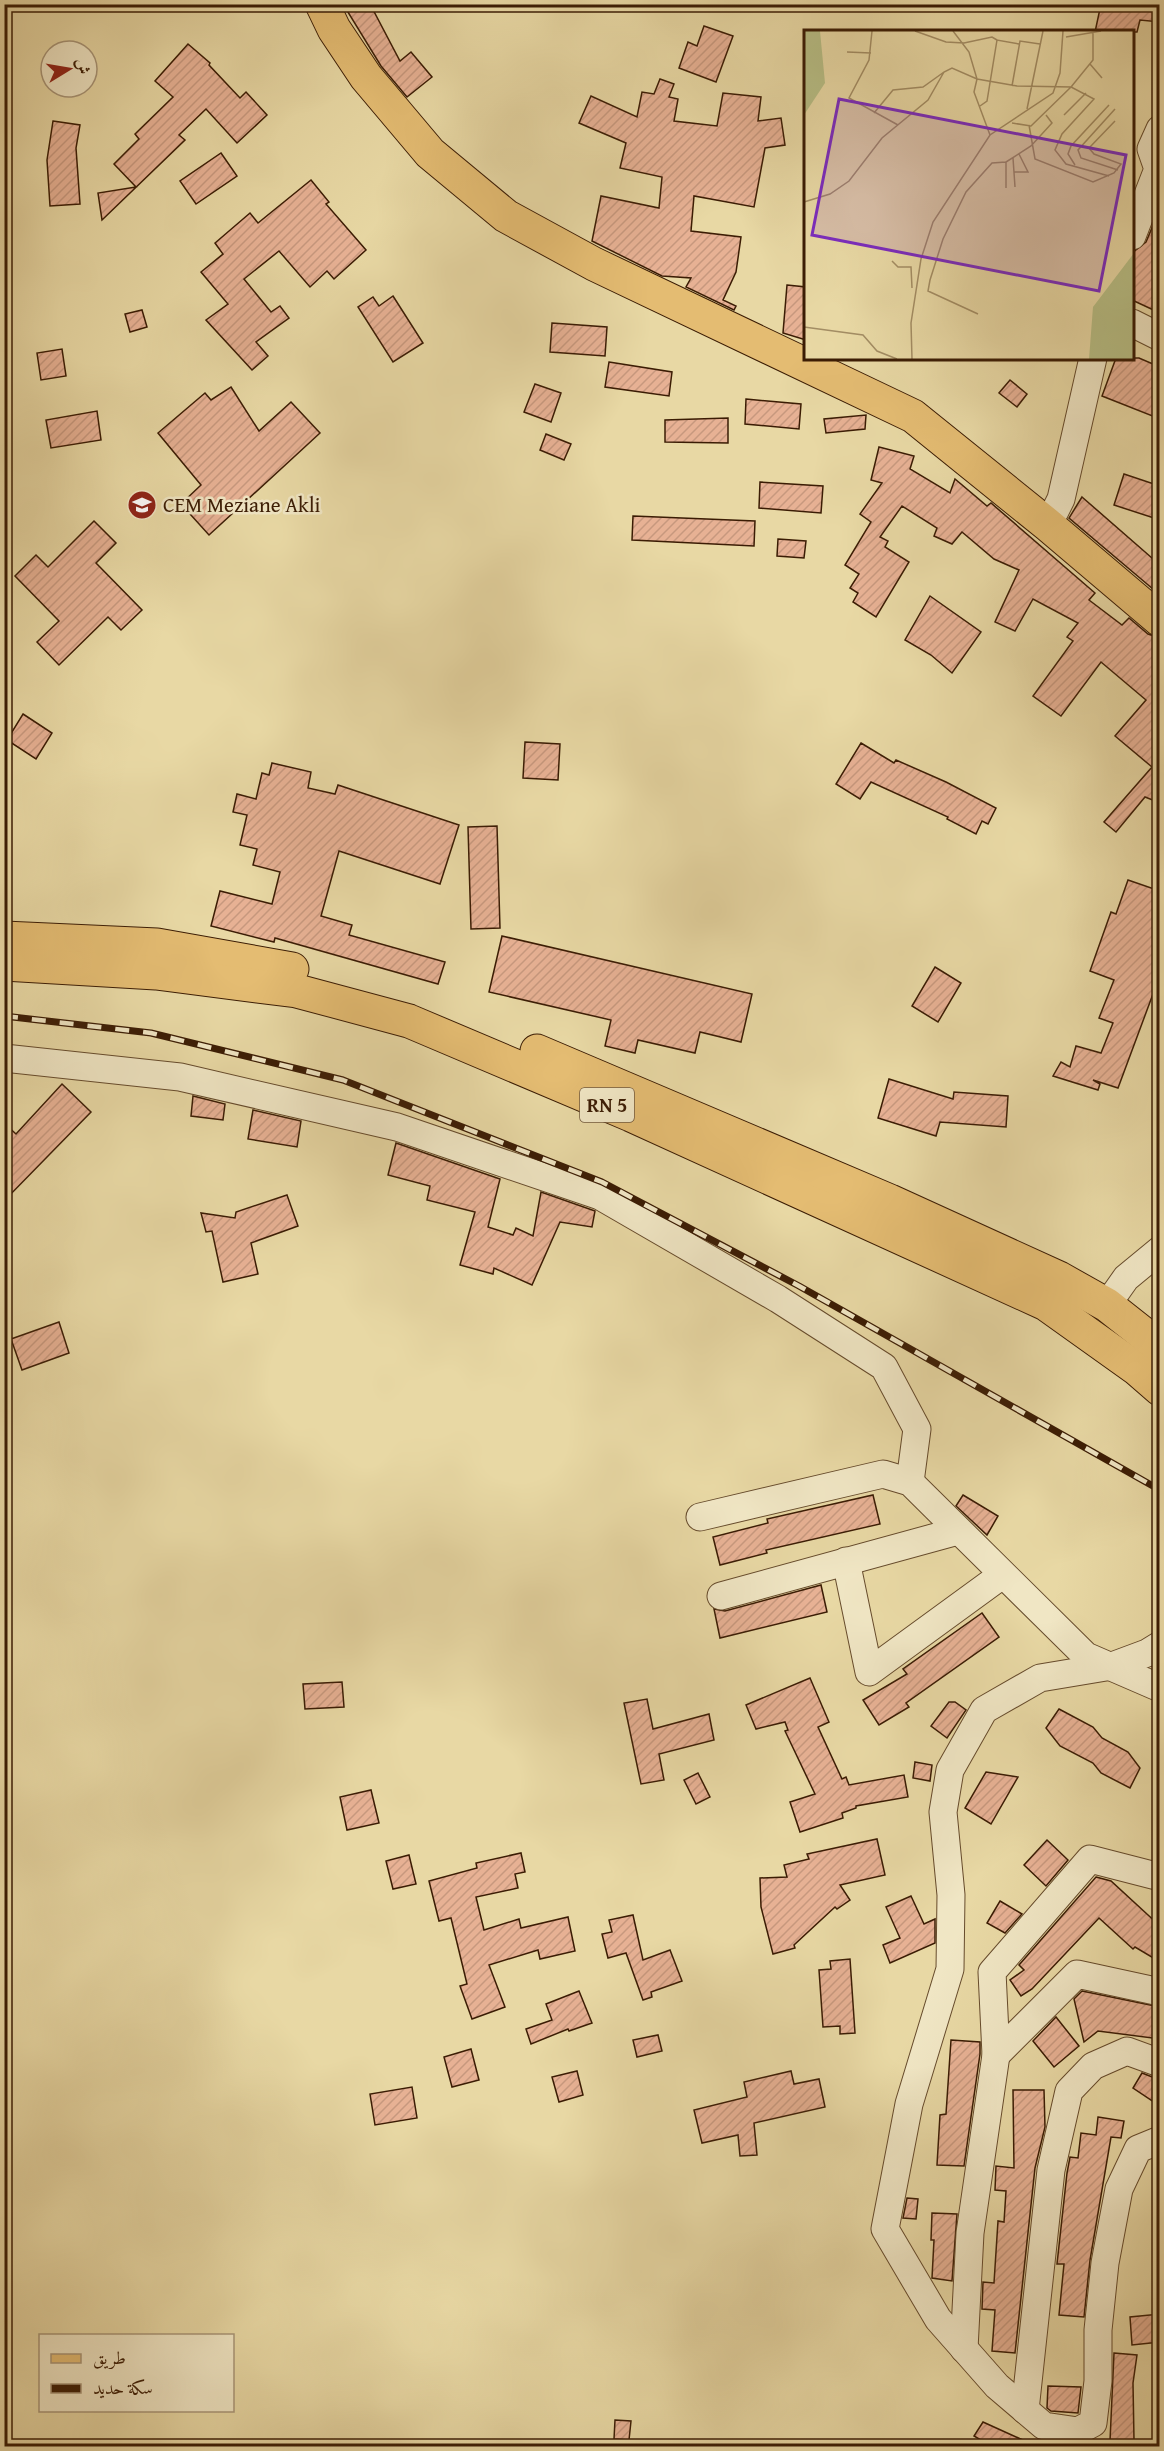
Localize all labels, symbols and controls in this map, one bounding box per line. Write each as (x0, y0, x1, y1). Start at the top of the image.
inset map (804, 30, 1134, 360)
north arrow (39, 39, 99, 99)
text: ش (70, 56, 97, 76)
school or university icon: CEM Meziane Akli (126, 489, 158, 521)
place label: CEM Meziane Akli (163, 489, 321, 520)
road number: RN 5 (580, 1088, 634, 1122)
legend (39, 2334, 234, 2412)
text: طريق (93, 2344, 126, 2371)
text: سكة حديد (93, 2374, 153, 2401)

